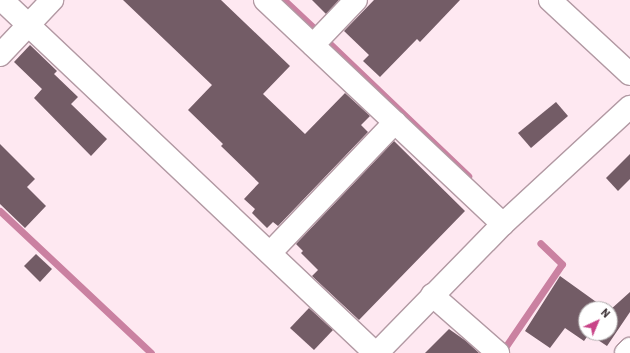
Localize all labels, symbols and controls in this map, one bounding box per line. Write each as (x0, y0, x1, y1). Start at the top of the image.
north arrow (578, 301, 618, 341)
text: N (599, 306, 613, 320)

